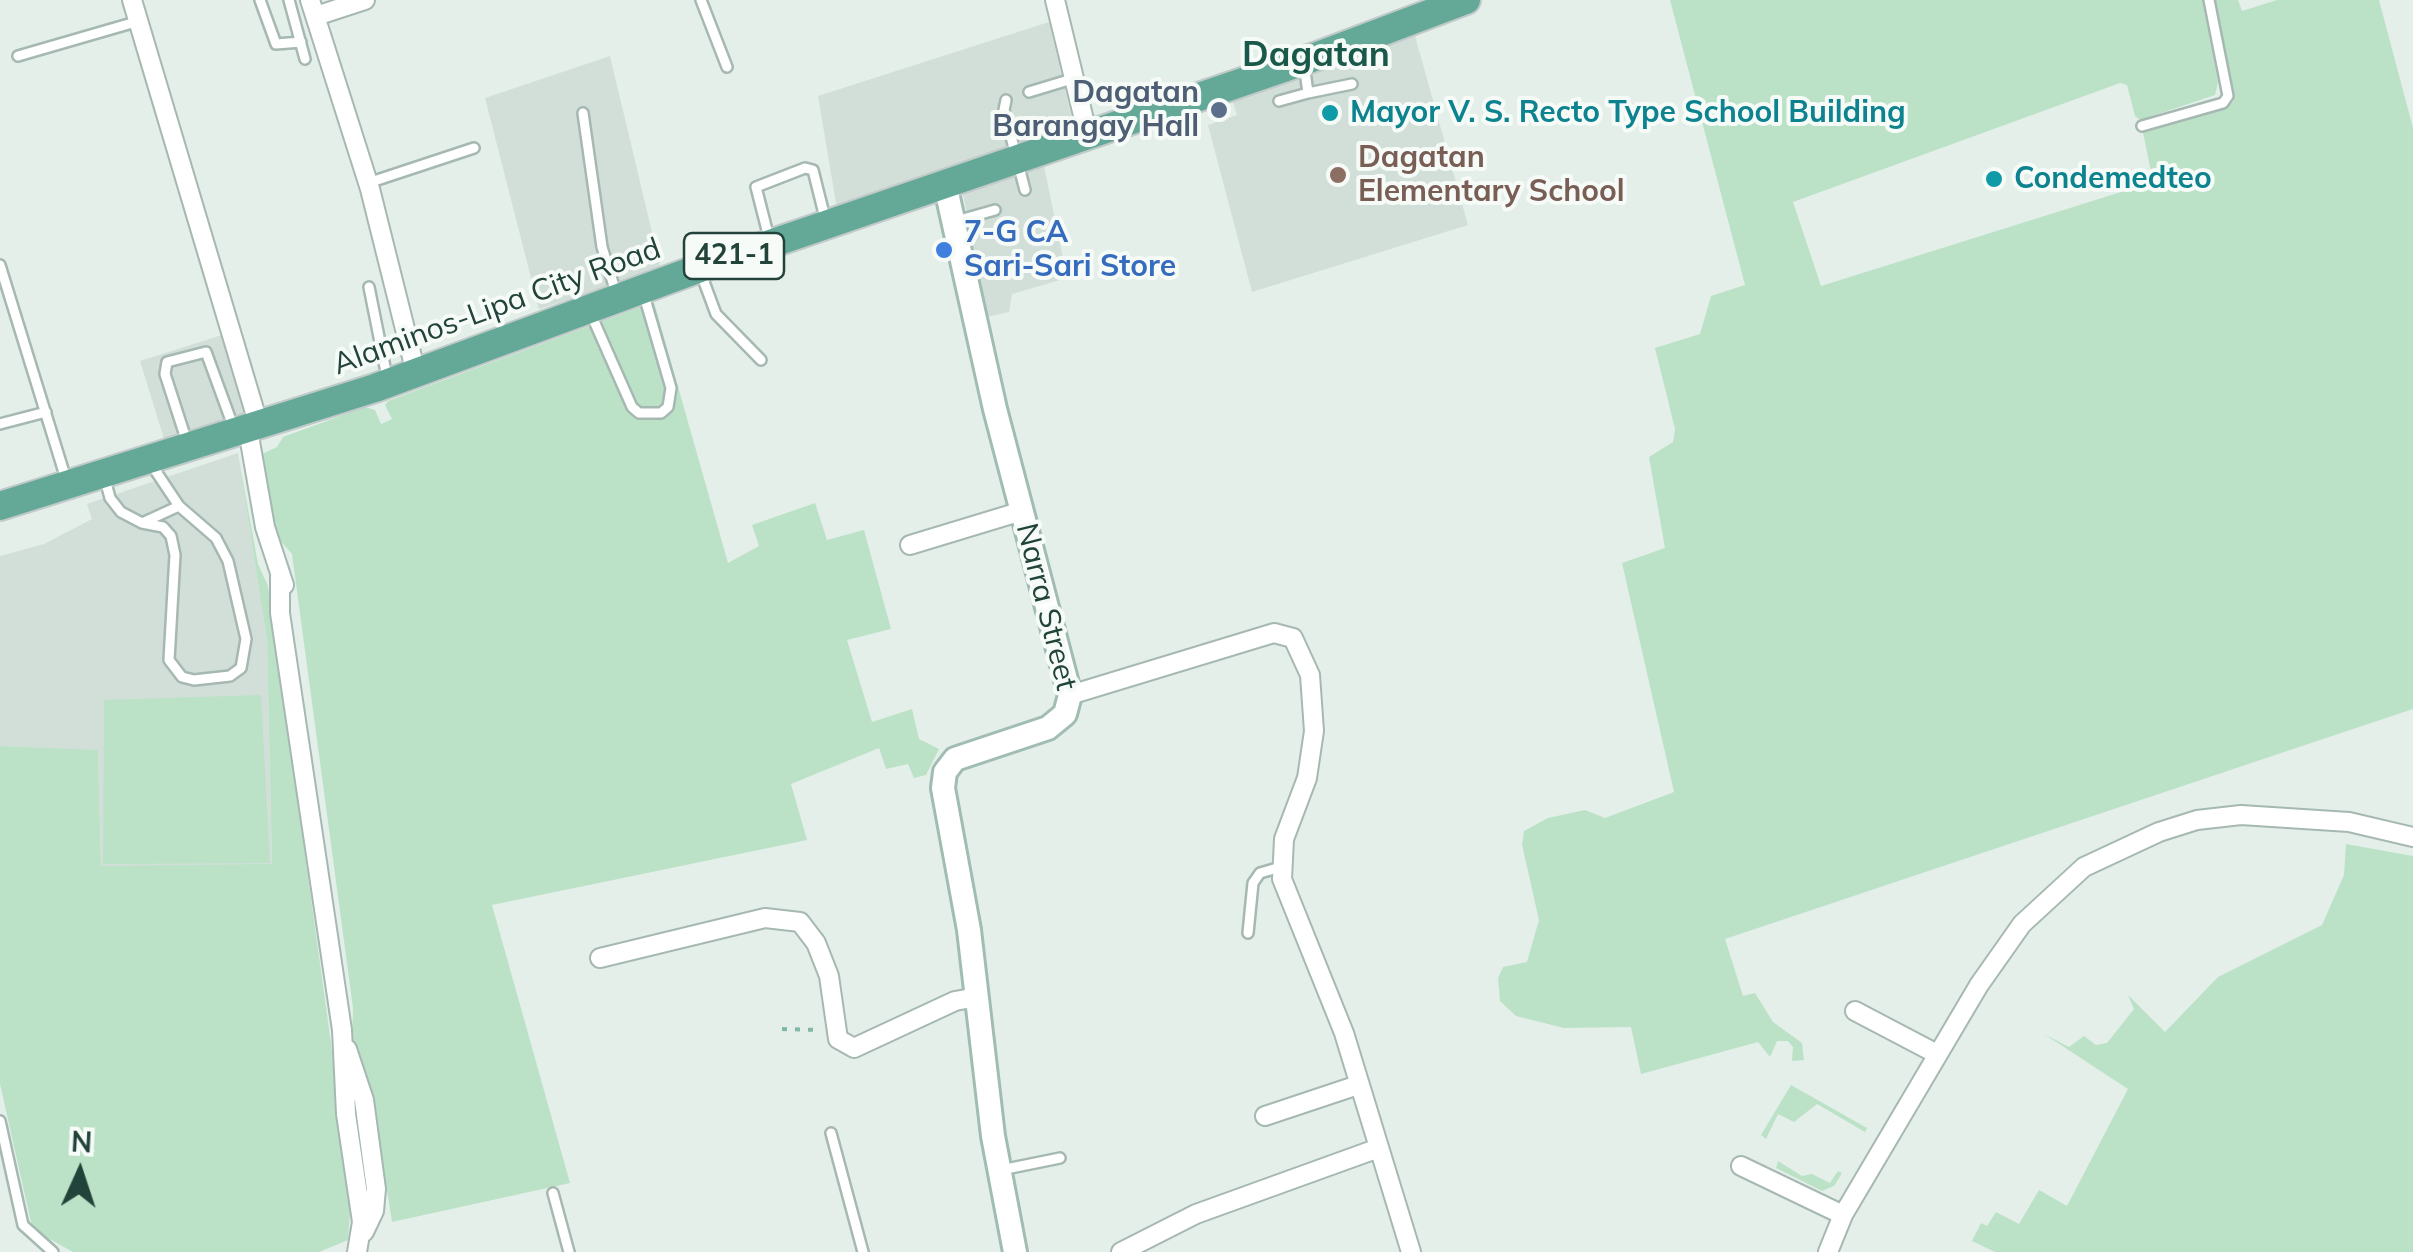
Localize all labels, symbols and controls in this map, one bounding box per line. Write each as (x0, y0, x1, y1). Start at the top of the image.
district label: Dagatan (1242, 34, 1390, 76)
place label: Dagatan Barangay Hall (992, 75, 1199, 146)
place label: Mayor V. S. Recto Type School Building (1350, 95, 1906, 131)
marker: Dagatan Barangay Hall (1208, 99, 1230, 121)
marker: Mayor V. S. Recto Type School Building (1319, 102, 1341, 124)
place label: Dagatan Elementary School (1358, 140, 1625, 210)
place label: Condemedteo (2014, 161, 2212, 197)
marker: Dagatan Elementary School (1327, 164, 1349, 186)
marker: Condemedteo (1983, 168, 2005, 190)
place label: 7-G CA Sari-Sari Store (964, 215, 1176, 286)
street label: Alaminos-Lipa City Road (328, 231, 666, 383)
road number: 421-1 (684, 233, 784, 279)
marker: 7-G CA Sari-Sari Store (933, 239, 955, 261)
street label: Narra Street (1008, 520, 1084, 694)
north arrow (30, 1122, 130, 1222)
text: N (70, 1124, 93, 1160)

